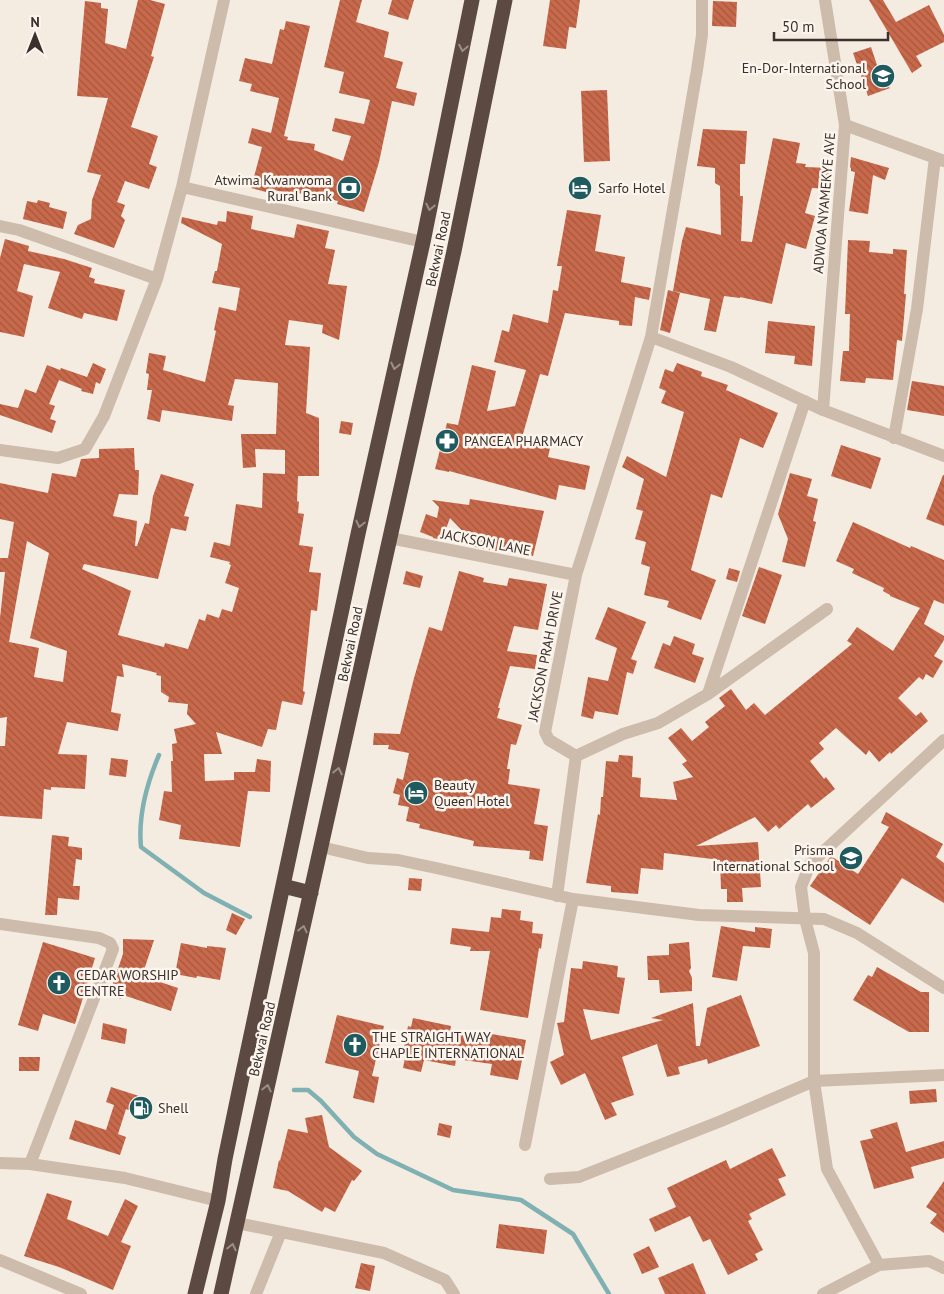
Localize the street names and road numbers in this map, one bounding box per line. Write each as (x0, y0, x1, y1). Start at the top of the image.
street label: ADWOA NYAMEKYE AVE (809, 132, 839, 274)
street label: Bekwai Road (421, 210, 455, 288)
street label: JACKSON LANE (439, 524, 532, 560)
street label: JACKSON PRAH DRIVE (523, 589, 567, 724)
street label: Bekwai Road (333, 605, 367, 683)
street label: Bekwai Road (245, 1000, 279, 1078)

